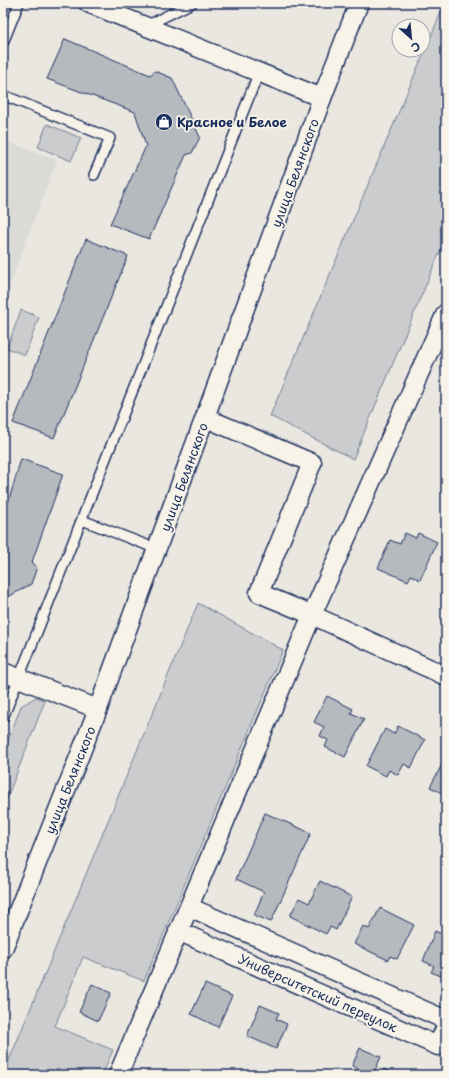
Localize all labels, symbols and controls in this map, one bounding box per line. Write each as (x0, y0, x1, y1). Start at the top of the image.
north arrow (391, 18, 431, 58)
text: С (408, 38, 423, 57)
shop icon: Красное и Белое (154, 112, 174, 132)
place label: Красное и Белое (177, 112, 287, 131)
street label: улица Белянского (266, 116, 323, 230)
street label: улица Белянского (155, 420, 212, 534)
street label: улица Белянского (39, 723, 100, 836)
street label: Университетский переулок (236, 949, 401, 1036)

